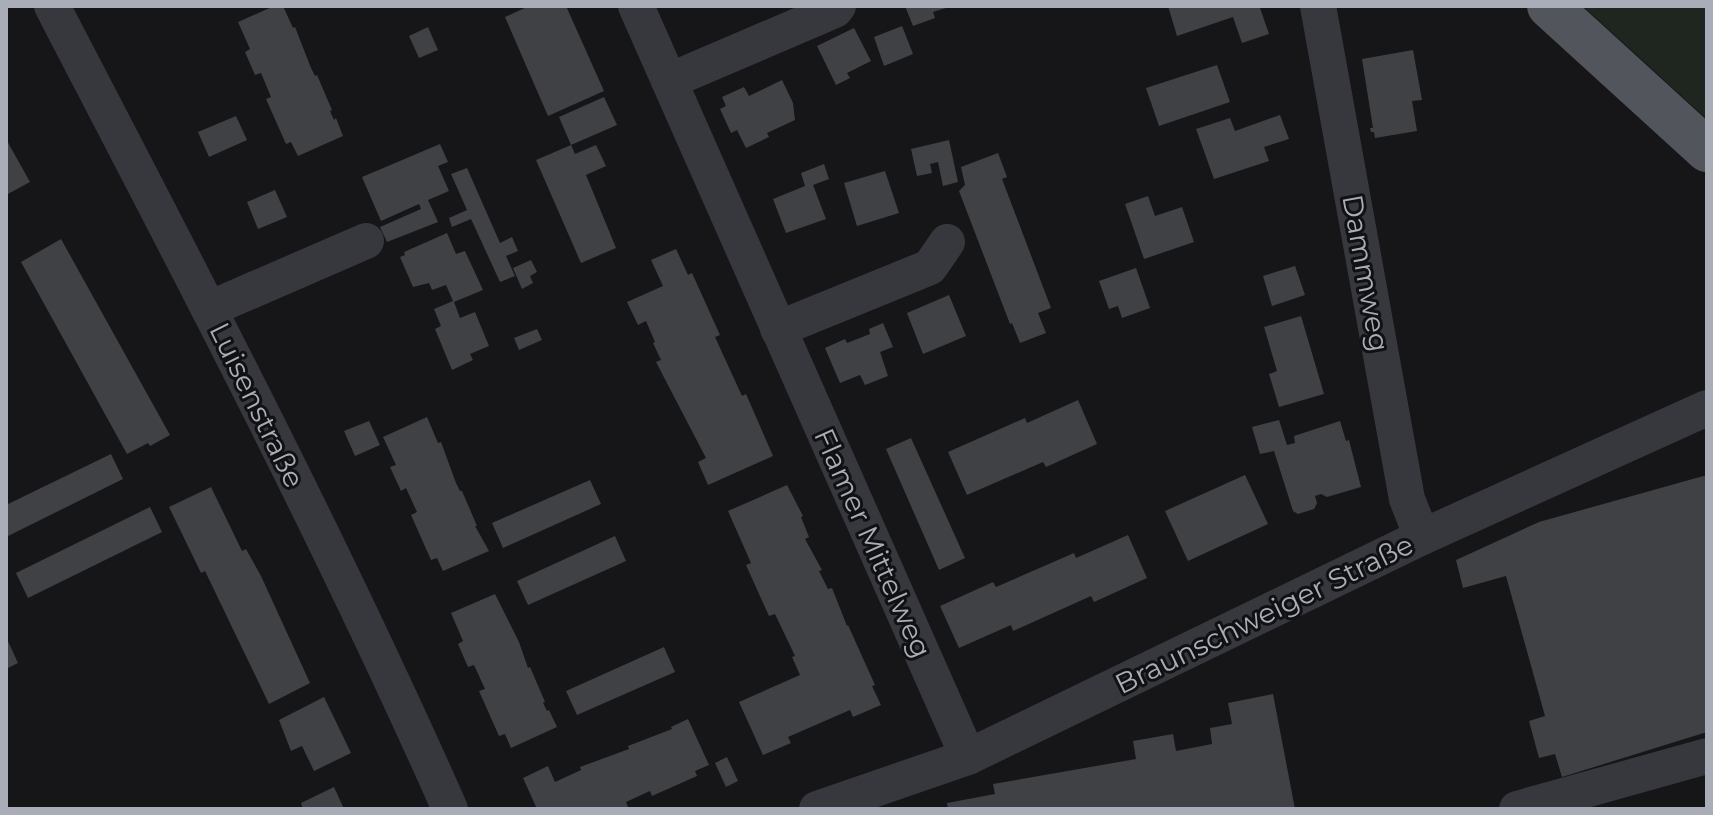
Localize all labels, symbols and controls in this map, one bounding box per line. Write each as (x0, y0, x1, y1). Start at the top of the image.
street label: Dammweg (1335, 192, 1397, 354)
street label: Luisenstraße (202, 317, 312, 493)
street label: Flamer Mittelweg (807, 423, 939, 663)
street label: Braunschweiger Straße (1109, 527, 1419, 701)

